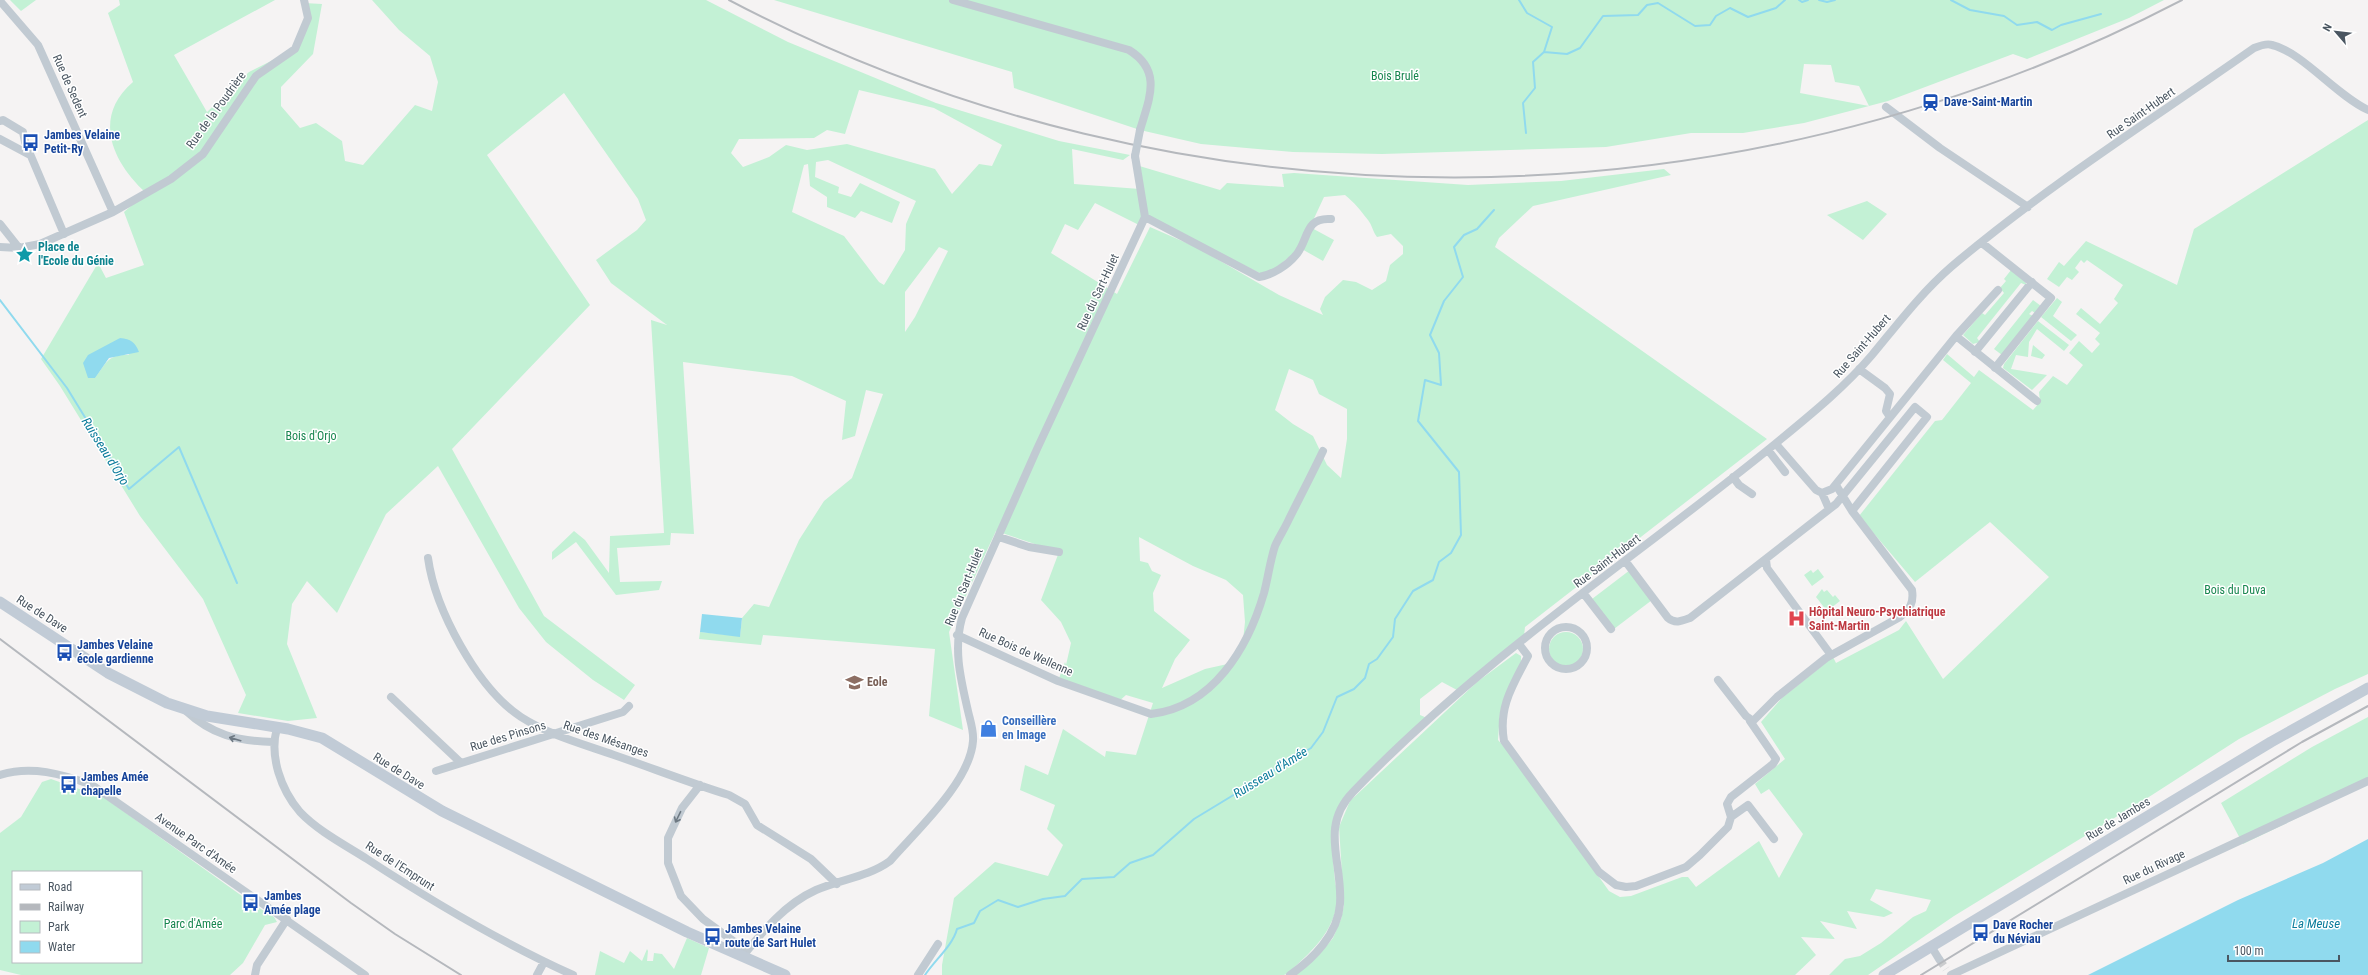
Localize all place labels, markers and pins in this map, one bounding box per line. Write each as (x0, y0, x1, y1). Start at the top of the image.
station icon: Dave-Saint-Martin (1921, 92, 1941, 112)
place label: Dave-Saint-Martin (1944, 95, 2033, 109)
place label: Jambes Velaine Petit-Ry (44, 128, 120, 156)
bus stop icon: Jambes Velaine Petit-Ry (21, 132, 41, 152)
place label: Place de l'Ecole du Génie (38, 240, 114, 268)
place icon: Place de l'Ecole du Génie (15, 244, 35, 264)
place label: Hôpital Neuro-Psychiatrique Saint-Martin (1809, 605, 1946, 633)
hospital icon: Hôpital Neuro-Psychiatrique Saint-Martin (1786, 609, 1806, 629)
place label: Jambes Velaine école gardienne (77, 638, 154, 666)
bus stop icon: Jambes Velaine école gardienne (54, 642, 74, 662)
school or university icon: Eole (844, 672, 864, 692)
place label: Eole (867, 675, 888, 689)
place label: Conseillère en Image (1002, 714, 1057, 742)
shop icon: Conseillère en Image (979, 718, 999, 738)
place label: Jambes Amée chapelle (81, 770, 149, 798)
bus stop icon: Jambes Amée chapelle (58, 774, 78, 794)
place label: Jambes Amée plage (264, 889, 321, 917)
bus stop icon: Jambes Amée plage (241, 893, 261, 913)
place label: Dave Rocher du Néviau (1993, 918, 2053, 946)
place label: Jambes Velaine route de Sart Hulet (725, 922, 816, 950)
bus stop icon: Dave Rocher du Néviau (1970, 922, 1990, 942)
bus stop icon: Jambes Velaine route de Sart Hulet (702, 926, 722, 946)

